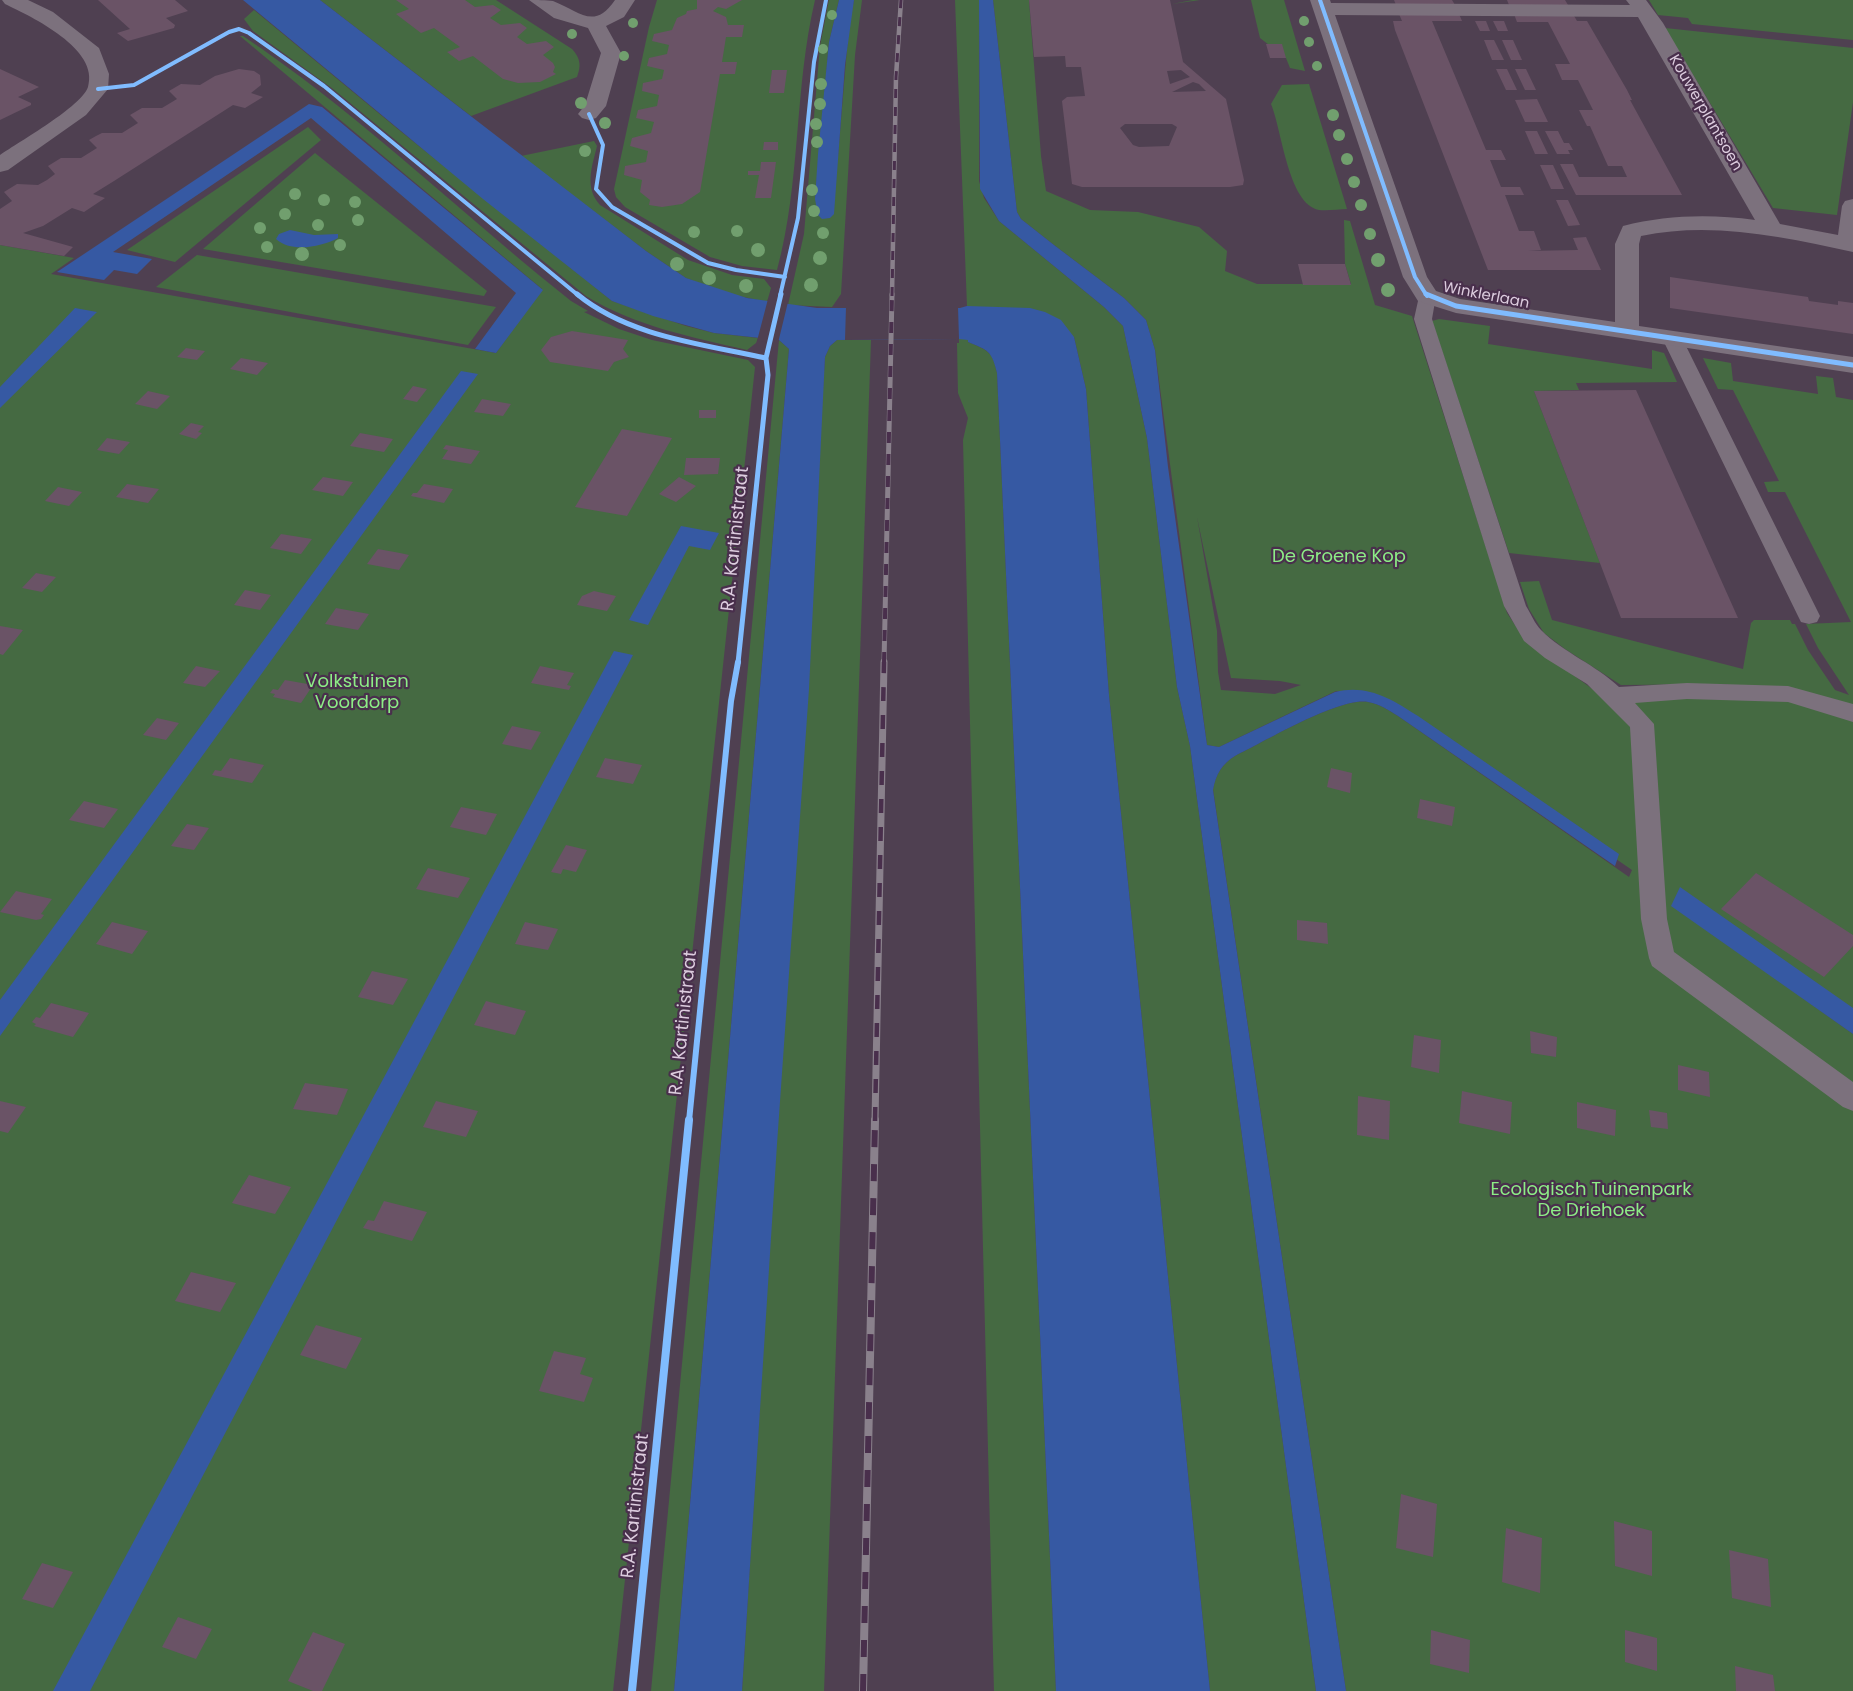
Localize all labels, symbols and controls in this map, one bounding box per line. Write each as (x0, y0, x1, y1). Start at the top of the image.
street label: Kouwerplantsoen (1665, 52, 1745, 174)
street label: Winklerlaan (1441, 279, 1531, 313)
street label: R.A. Kartinistraat (718, 465, 754, 613)
park label: De Groene Kop (1272, 546, 1406, 568)
park label: Volkstuinen Voordorp (305, 671, 409, 714)
street label: R.A. Kartinistraat (666, 949, 702, 1097)
park label: Ecologisch Tuinenpark De Driehoek (1490, 1179, 1692, 1222)
street label: R.A. Kartinistraat (618, 1432, 654, 1580)

